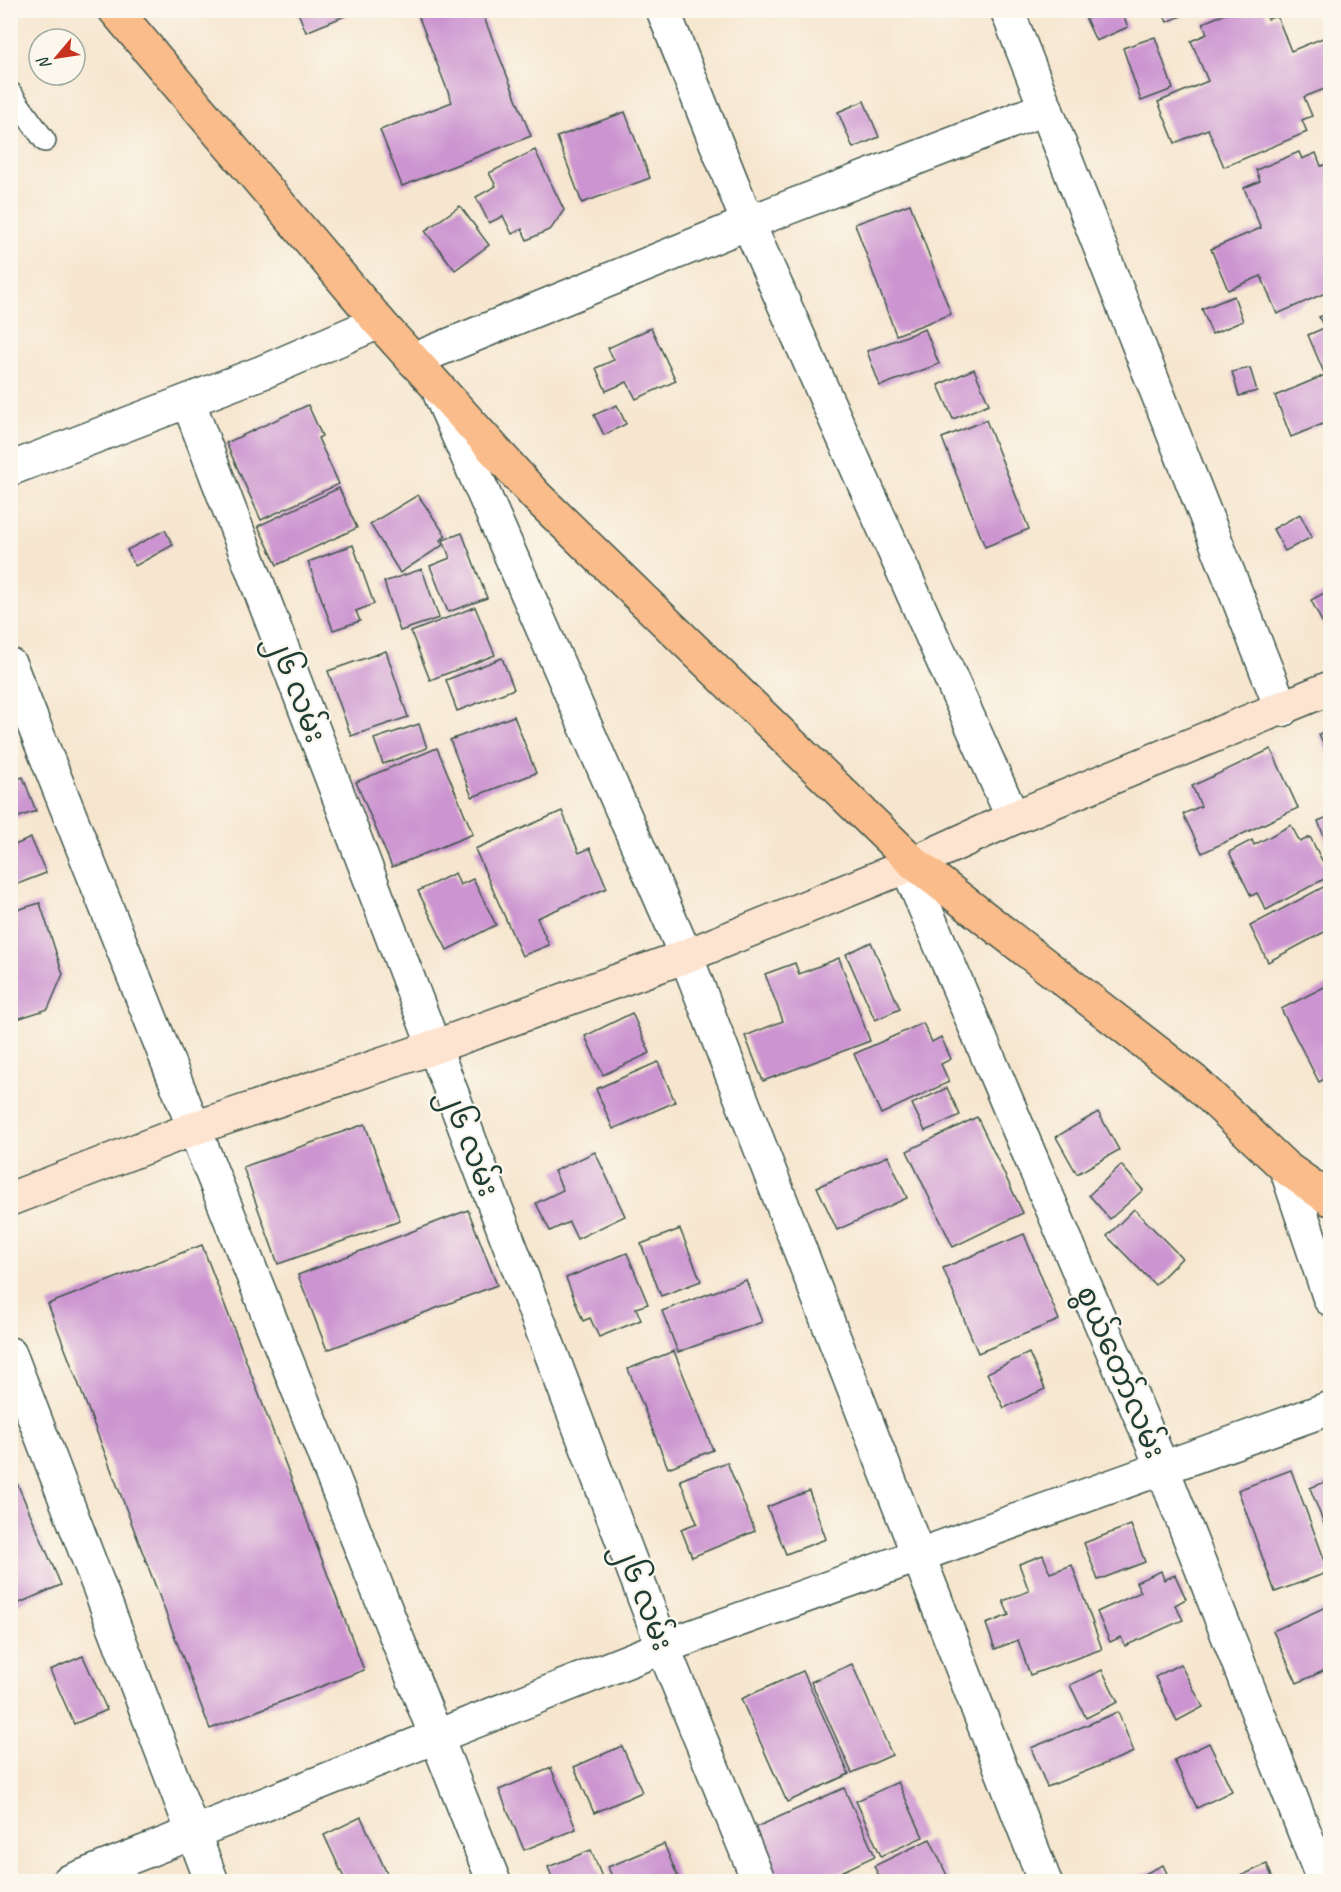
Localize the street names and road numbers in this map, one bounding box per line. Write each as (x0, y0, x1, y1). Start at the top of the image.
street label: ၂၆ လမ်း (253, 627, 338, 750)
street label: ၂၆ လမ်း (426, 1081, 511, 1204)
street label: စွယ်တော်လမ်း (1064, 1279, 1177, 1466)
street label: ၂၆ လမ်း (600, 1535, 685, 1658)

